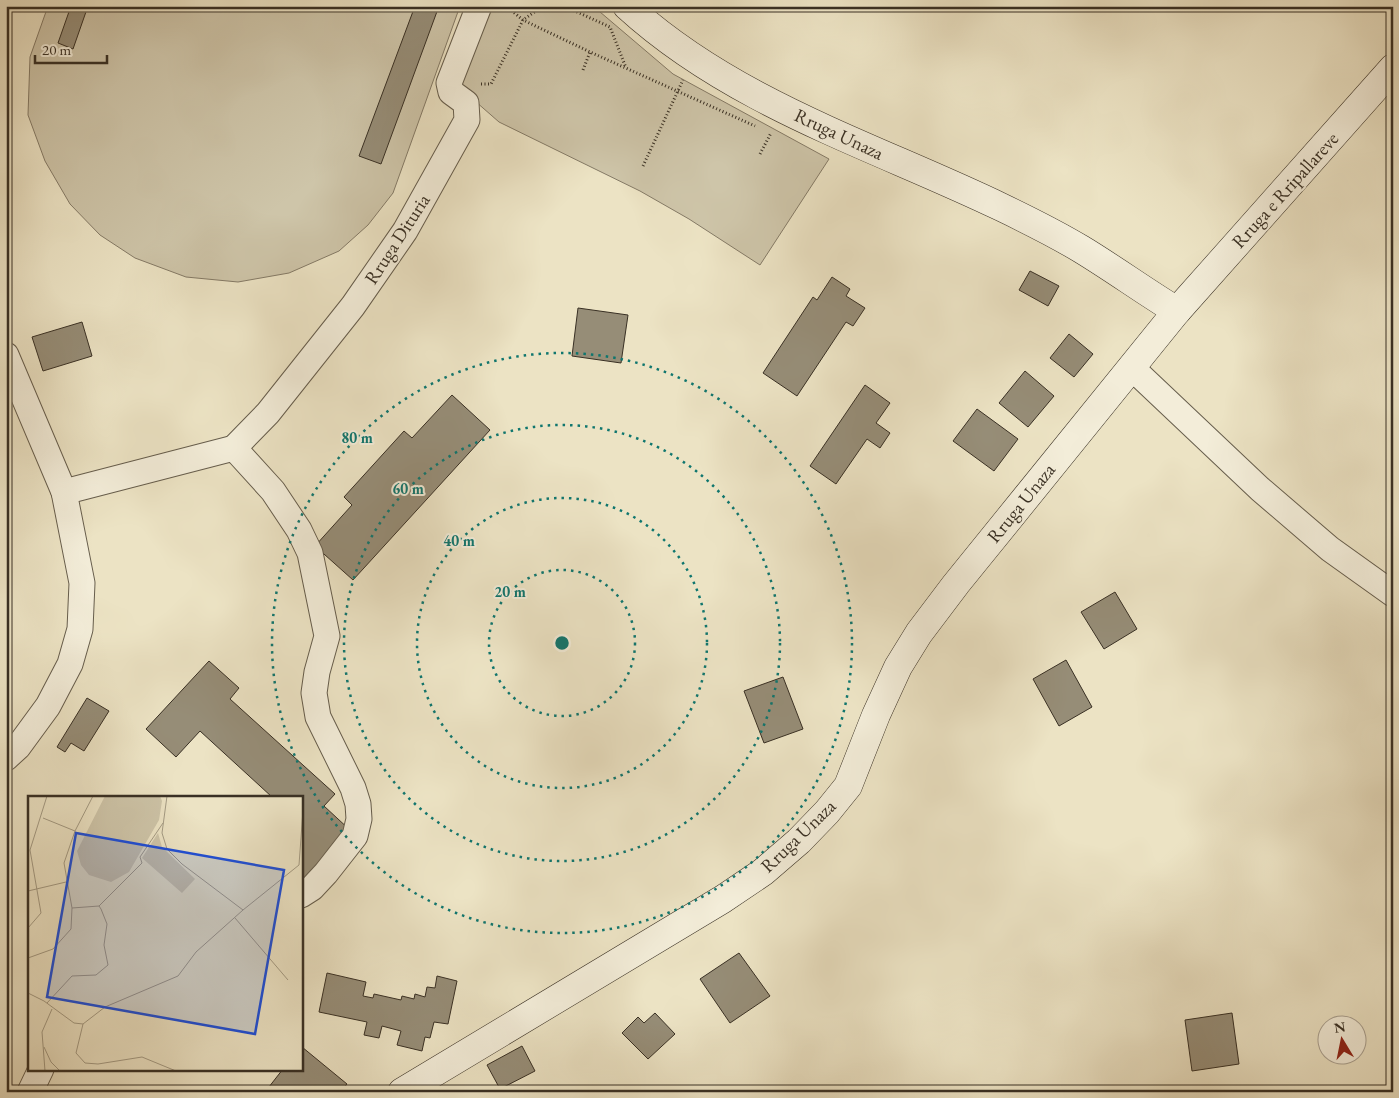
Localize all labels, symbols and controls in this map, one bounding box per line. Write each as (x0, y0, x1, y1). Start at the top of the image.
scale bar (35, 32, 108, 64)
text: 20 m (42, 40, 71, 59)
street label: Rruga Unaza (790, 102, 888, 166)
street label: Rruga e Rripallareve (1226, 127, 1344, 253)
street label: Rruga Dituria (358, 189, 436, 289)
text: 80 m (341, 428, 373, 447)
street label: Rruga Unaza (981, 458, 1061, 548)
text: 60 m (392, 479, 424, 498)
text: 40 m (443, 531, 475, 550)
text: 20 m (494, 582, 526, 601)
centre of rings (553, 634, 571, 652)
street label: Rruga Unaza (755, 794, 841, 878)
inset map (28, 796, 302, 1070)
north arrow (1316, 1016, 1366, 1066)
text: N (1333, 1017, 1348, 1037)

